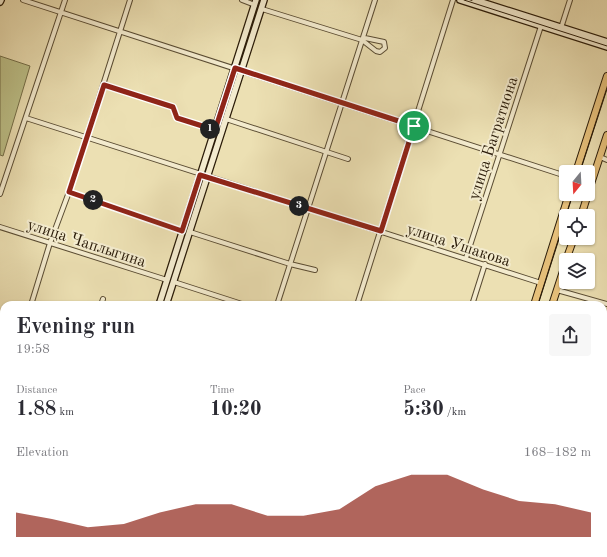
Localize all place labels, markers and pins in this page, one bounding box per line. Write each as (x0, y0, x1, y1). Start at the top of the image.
pin (397, 109, 431, 143)
pin: 1 (200, 119, 220, 139)
pin: 2 (83, 190, 103, 210)
pin: 3 (289, 196, 309, 216)

